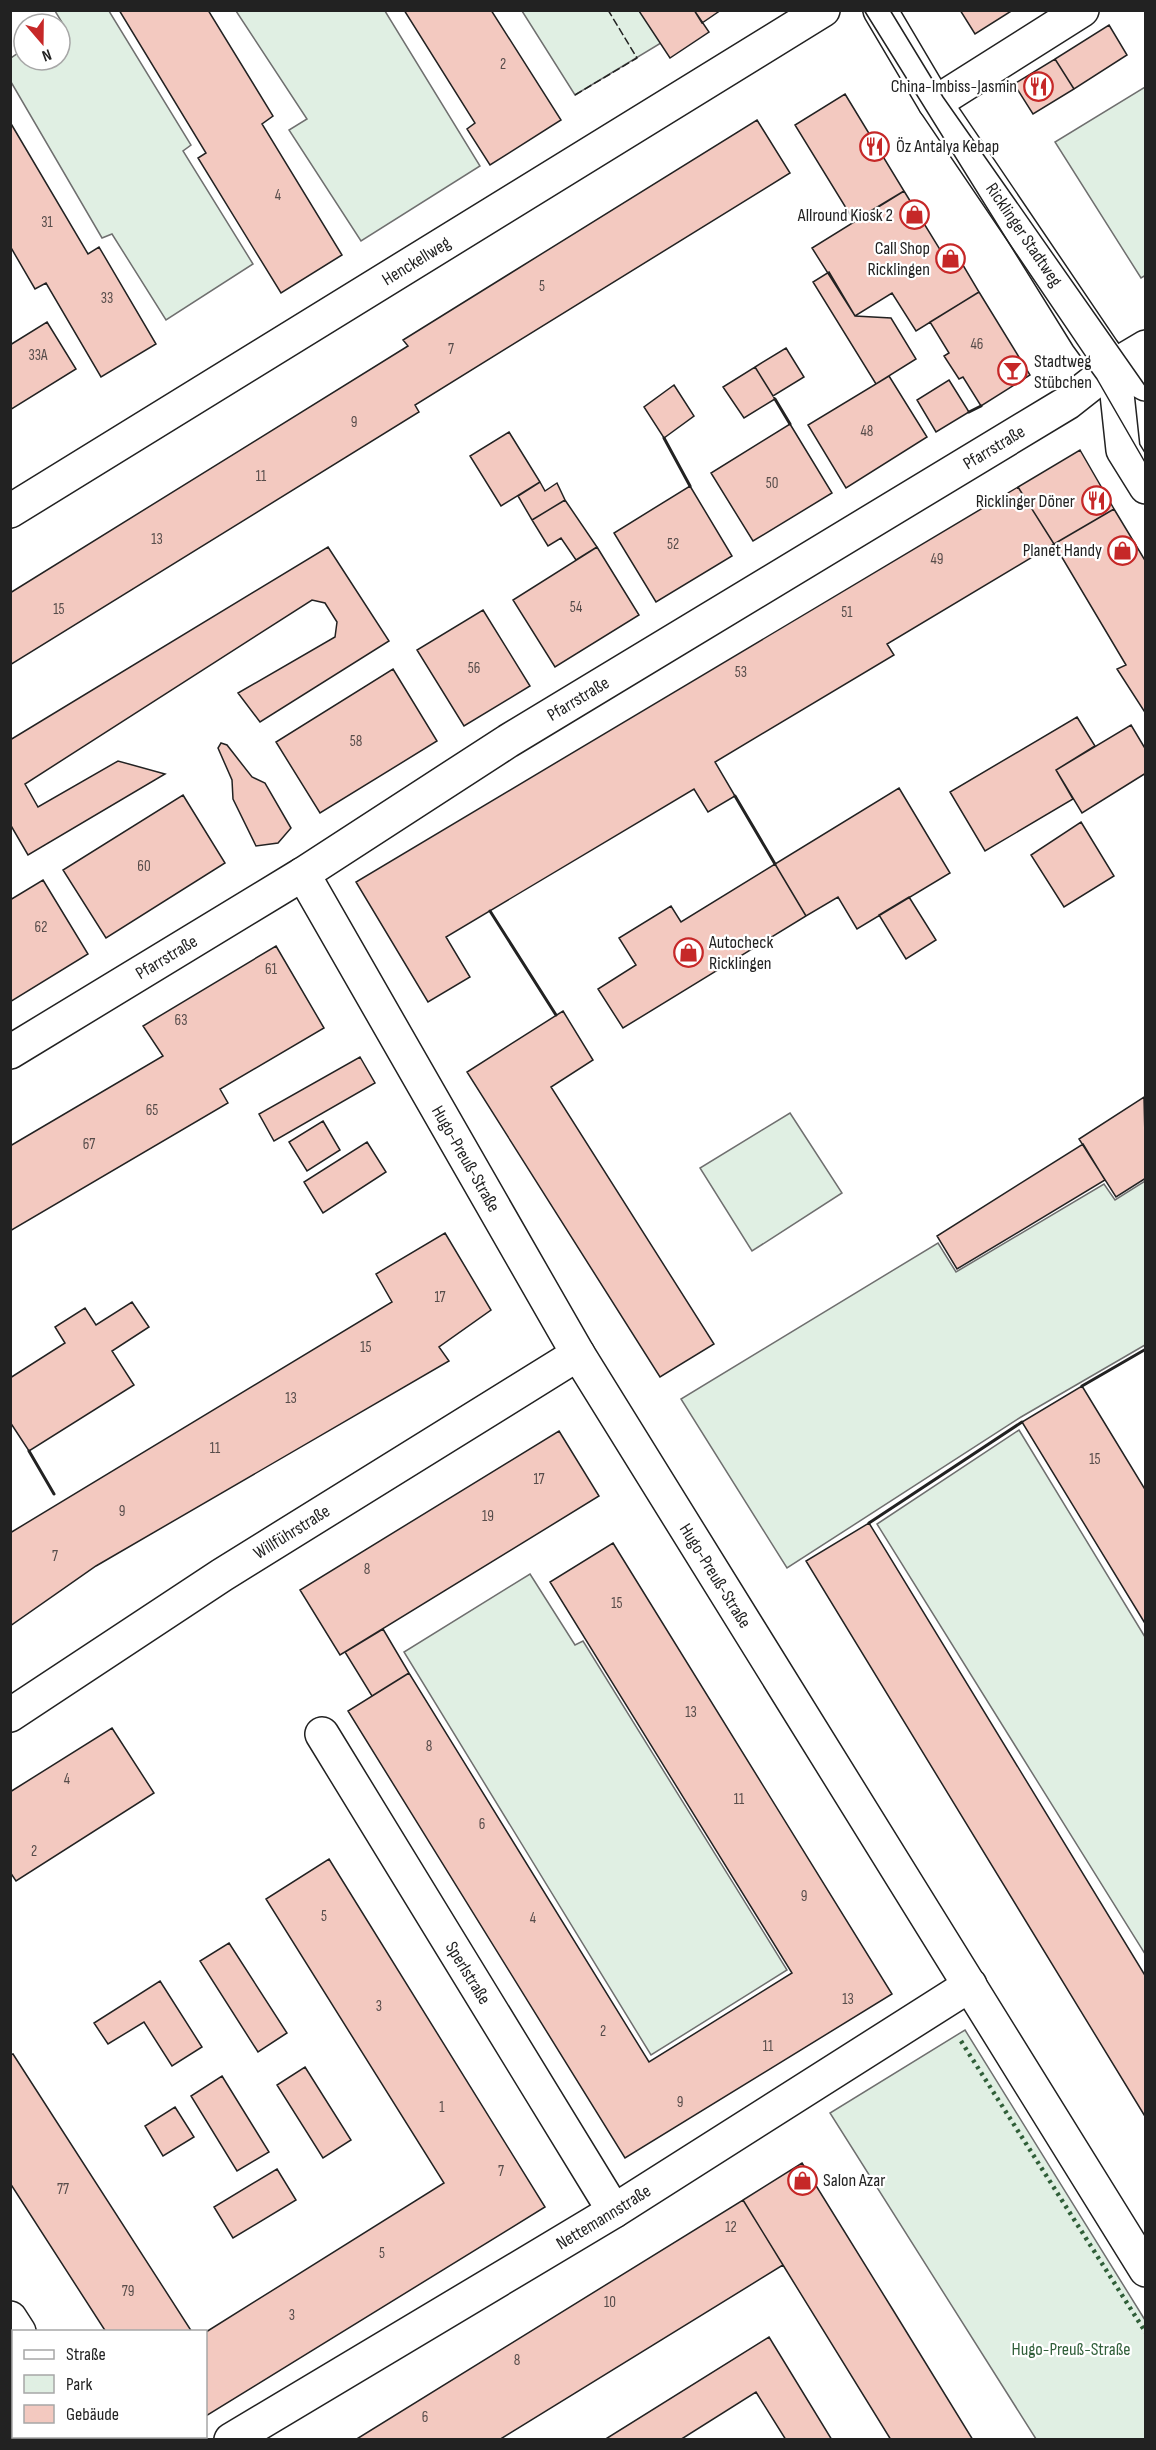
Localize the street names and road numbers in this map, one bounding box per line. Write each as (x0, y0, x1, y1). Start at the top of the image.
street label: Ricklinger Stadtweg (981, 179, 1066, 291)
street label: Henckellweg (378, 232, 454, 290)
street label: Pfarrstraße (959, 421, 1029, 474)
street label: Pfarrstraße (544, 672, 613, 726)
street label: Pfarrstraße (132, 931, 201, 984)
street label: Hugo-Preuß-Straße (427, 1102, 504, 1216)
street label: Willführstraße (250, 1501, 334, 1564)
street label: Hugo-Preuß-Straße (675, 1520, 755, 1632)
street label: Sperlstraße (441, 1938, 495, 2008)
street label: Nettemannstraße (552, 2180, 655, 2254)

